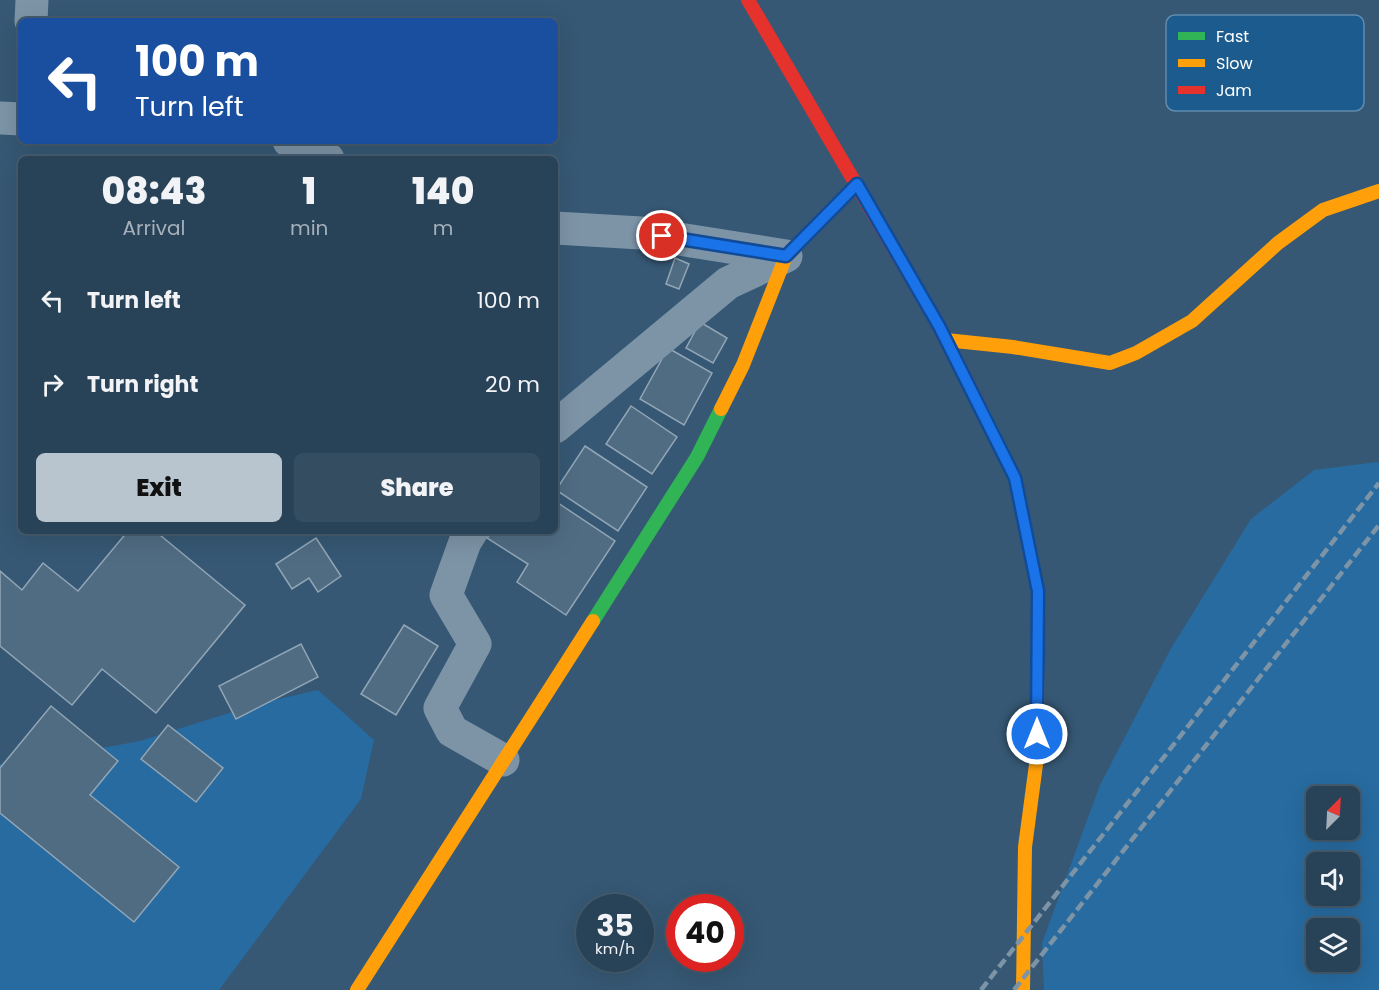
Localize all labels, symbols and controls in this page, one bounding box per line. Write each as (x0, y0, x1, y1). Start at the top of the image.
legend (1166, 15, 1364, 111)
text: Fast (1216, 25, 1249, 48)
text: 100 m (135, 32, 259, 91)
icon: left (36, 42, 114, 120)
text: Slow (1216, 52, 1253, 75)
text: Jam (1216, 79, 1252, 102)
text: Turn left (135, 88, 244, 125)
text: 08:43 (102, 166, 206, 217)
text: 1 (302, 166, 316, 217)
text: 140 (412, 166, 474, 217)
pin (636, 210, 687, 261)
text: Arrival (123, 214, 186, 242)
text: min (290, 214, 328, 242)
text: m (433, 214, 453, 242)
icon: arrive (645, 219, 678, 252)
icon: left (36, 284, 69, 317)
text: Turn left (87, 285, 181, 316)
text: 100 m (477, 285, 540, 316)
icon: right (36, 368, 69, 401)
text: Turn right (87, 369, 198, 400)
text: 20 m (485, 369, 540, 400)
button: Exit (36, 453, 282, 522)
button: Share (294, 453, 540, 522)
position arrow (1005, 702, 1069, 766)
north arrow (1306, 786, 1360, 840)
map controls (1306, 786, 1360, 972)
button: sound (1306, 852, 1360, 906)
speed limit sign: 40 (666, 894, 744, 972)
text: 35 (596, 904, 634, 947)
button: layers (1306, 918, 1360, 972)
text: km/h (595, 938, 635, 959)

